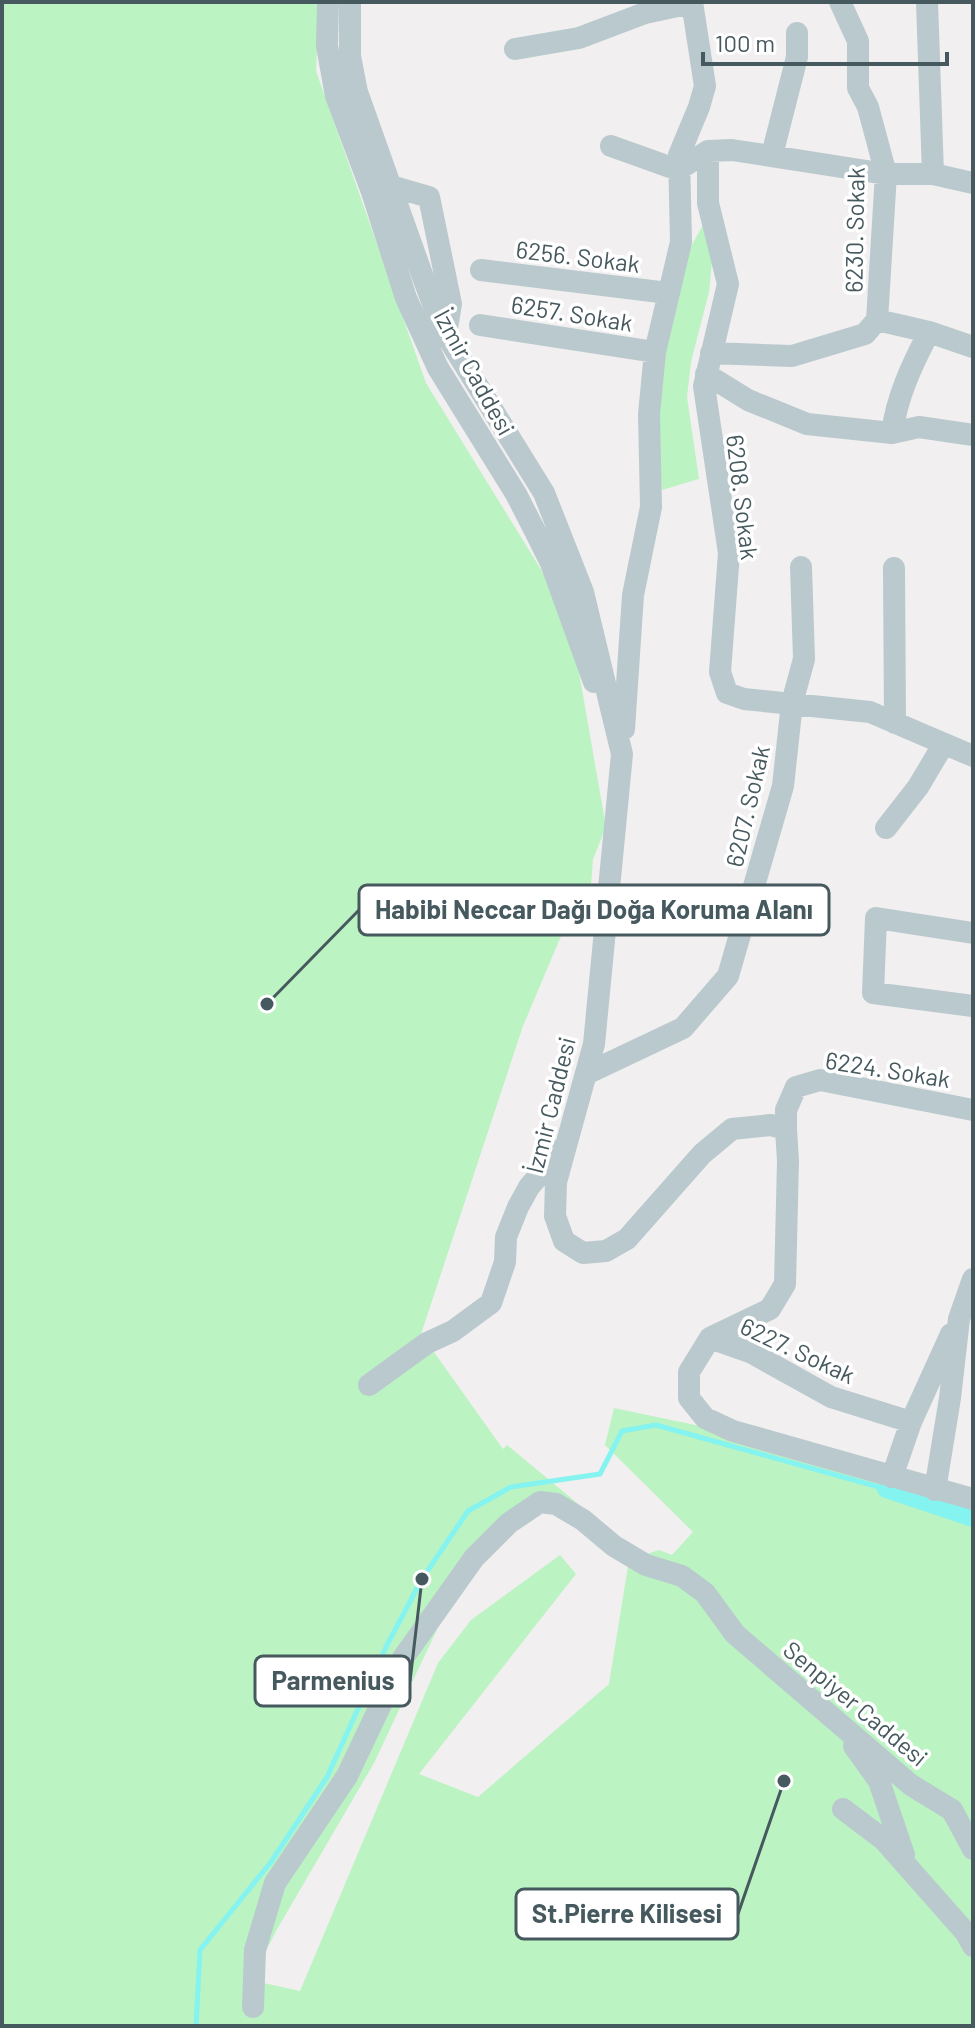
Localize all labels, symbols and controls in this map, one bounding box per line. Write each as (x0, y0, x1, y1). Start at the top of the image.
scale bar (703, 16, 947, 66)
text: 100 m (715, 28, 775, 57)
street label: 6230. Sokak (838, 167, 870, 293)
street label: 6256. Sokak (514, 234, 642, 278)
street label: 6257. Sokak (509, 289, 635, 337)
street label: İzmir Caddesi (428, 304, 522, 440)
street label: 6208. Sokak (721, 433, 765, 561)
street label: 6207. Sokak (719, 742, 775, 870)
callout: Habibi Neccar Dağı Doğa Koruma Alanı (359, 885, 829, 935)
text: Habibi Neccar Dağı Doğa Koruma Alanı (375, 893, 813, 924)
street label: İzmir Caddesi (519, 1034, 581, 1176)
street label: 6224. Sokak (824, 1045, 952, 1093)
street label: 6227. Sokak (736, 1311, 860, 1389)
street label: Senpiyer Caddesi (778, 1634, 934, 1772)
callout: Parmenius (255, 1656, 410, 1706)
text: Parmenius (272, 1664, 394, 1695)
callout: St.Pierre Kilisesi (516, 1889, 738, 1939)
text: St.Pierre Kilisesi (532, 1897, 722, 1928)

